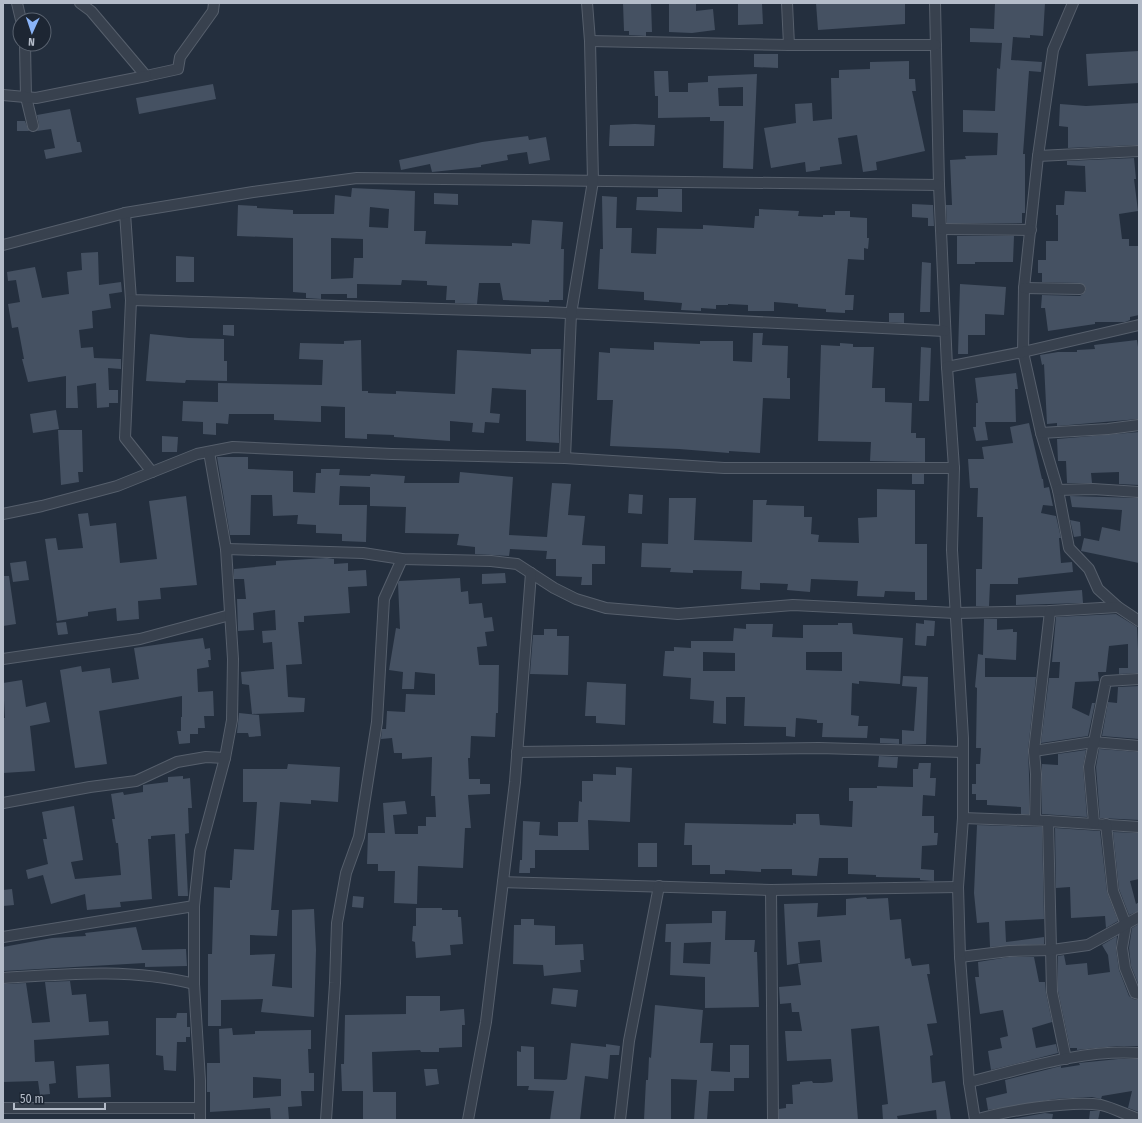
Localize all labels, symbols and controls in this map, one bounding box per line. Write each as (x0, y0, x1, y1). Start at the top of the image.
north arrow (12, 12, 52, 52)
text: N (28, 35, 35, 48)
scale bar (14, 1085, 105, 1111)
text: 50 m (20, 1092, 44, 1106)

